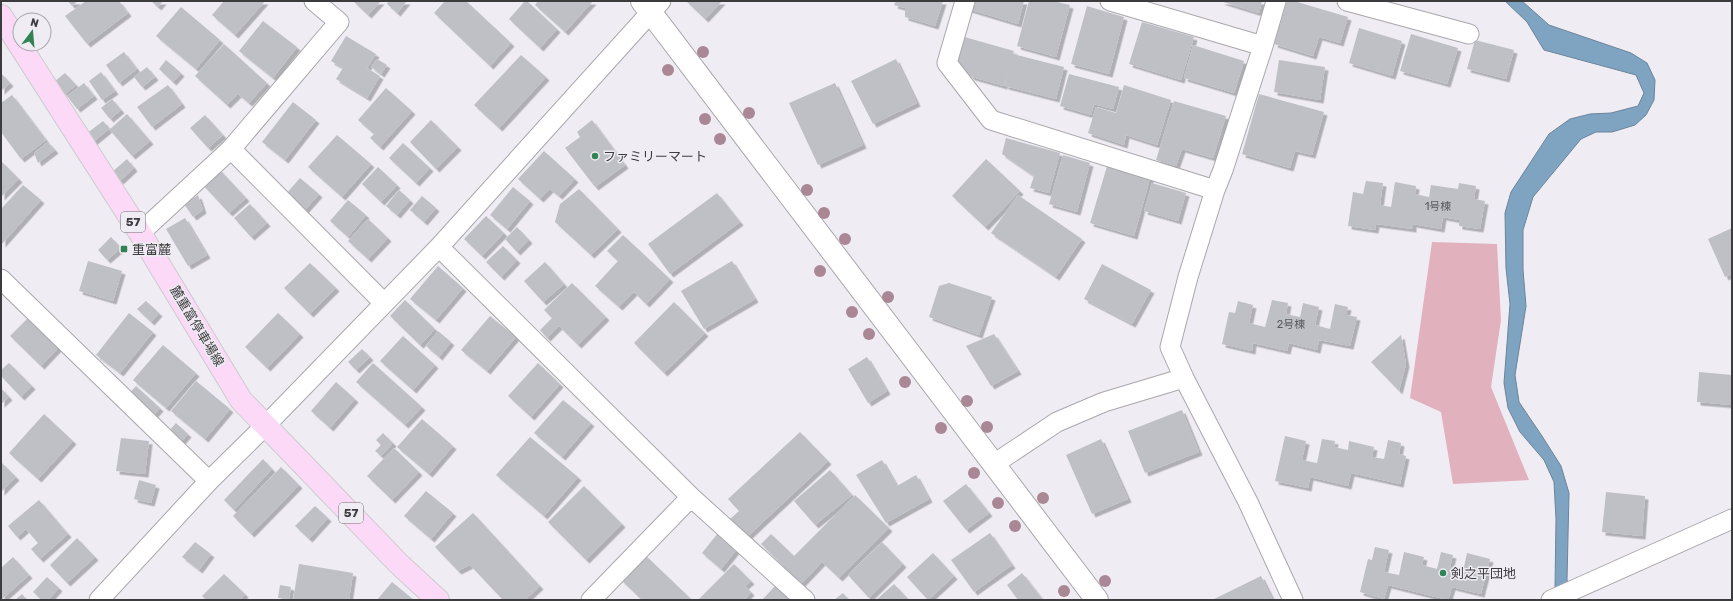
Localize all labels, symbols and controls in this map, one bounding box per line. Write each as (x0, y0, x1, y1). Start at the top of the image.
north arrow (12, 12, 52, 52)
text: N (29, 16, 40, 30)
place label: ファミリーマート (603, 149, 707, 164)
marker: ファミリーマート (590, 151, 600, 161)
house number: 1号棟 (1425, 200, 1451, 213)
road number: 57 (121, 212, 145, 232)
place label: 重富麓 (132, 242, 171, 257)
marker: 重富麓 (119, 244, 129, 254)
street label: 麓重富停車場線 (167, 283, 227, 369)
house number: 2号棟 (1277, 318, 1305, 331)
road number: 57 (339, 503, 363, 523)
place label: 剣之平団地 (1451, 566, 1516, 581)
marker: 剣之平団地 (1438, 568, 1448, 578)

